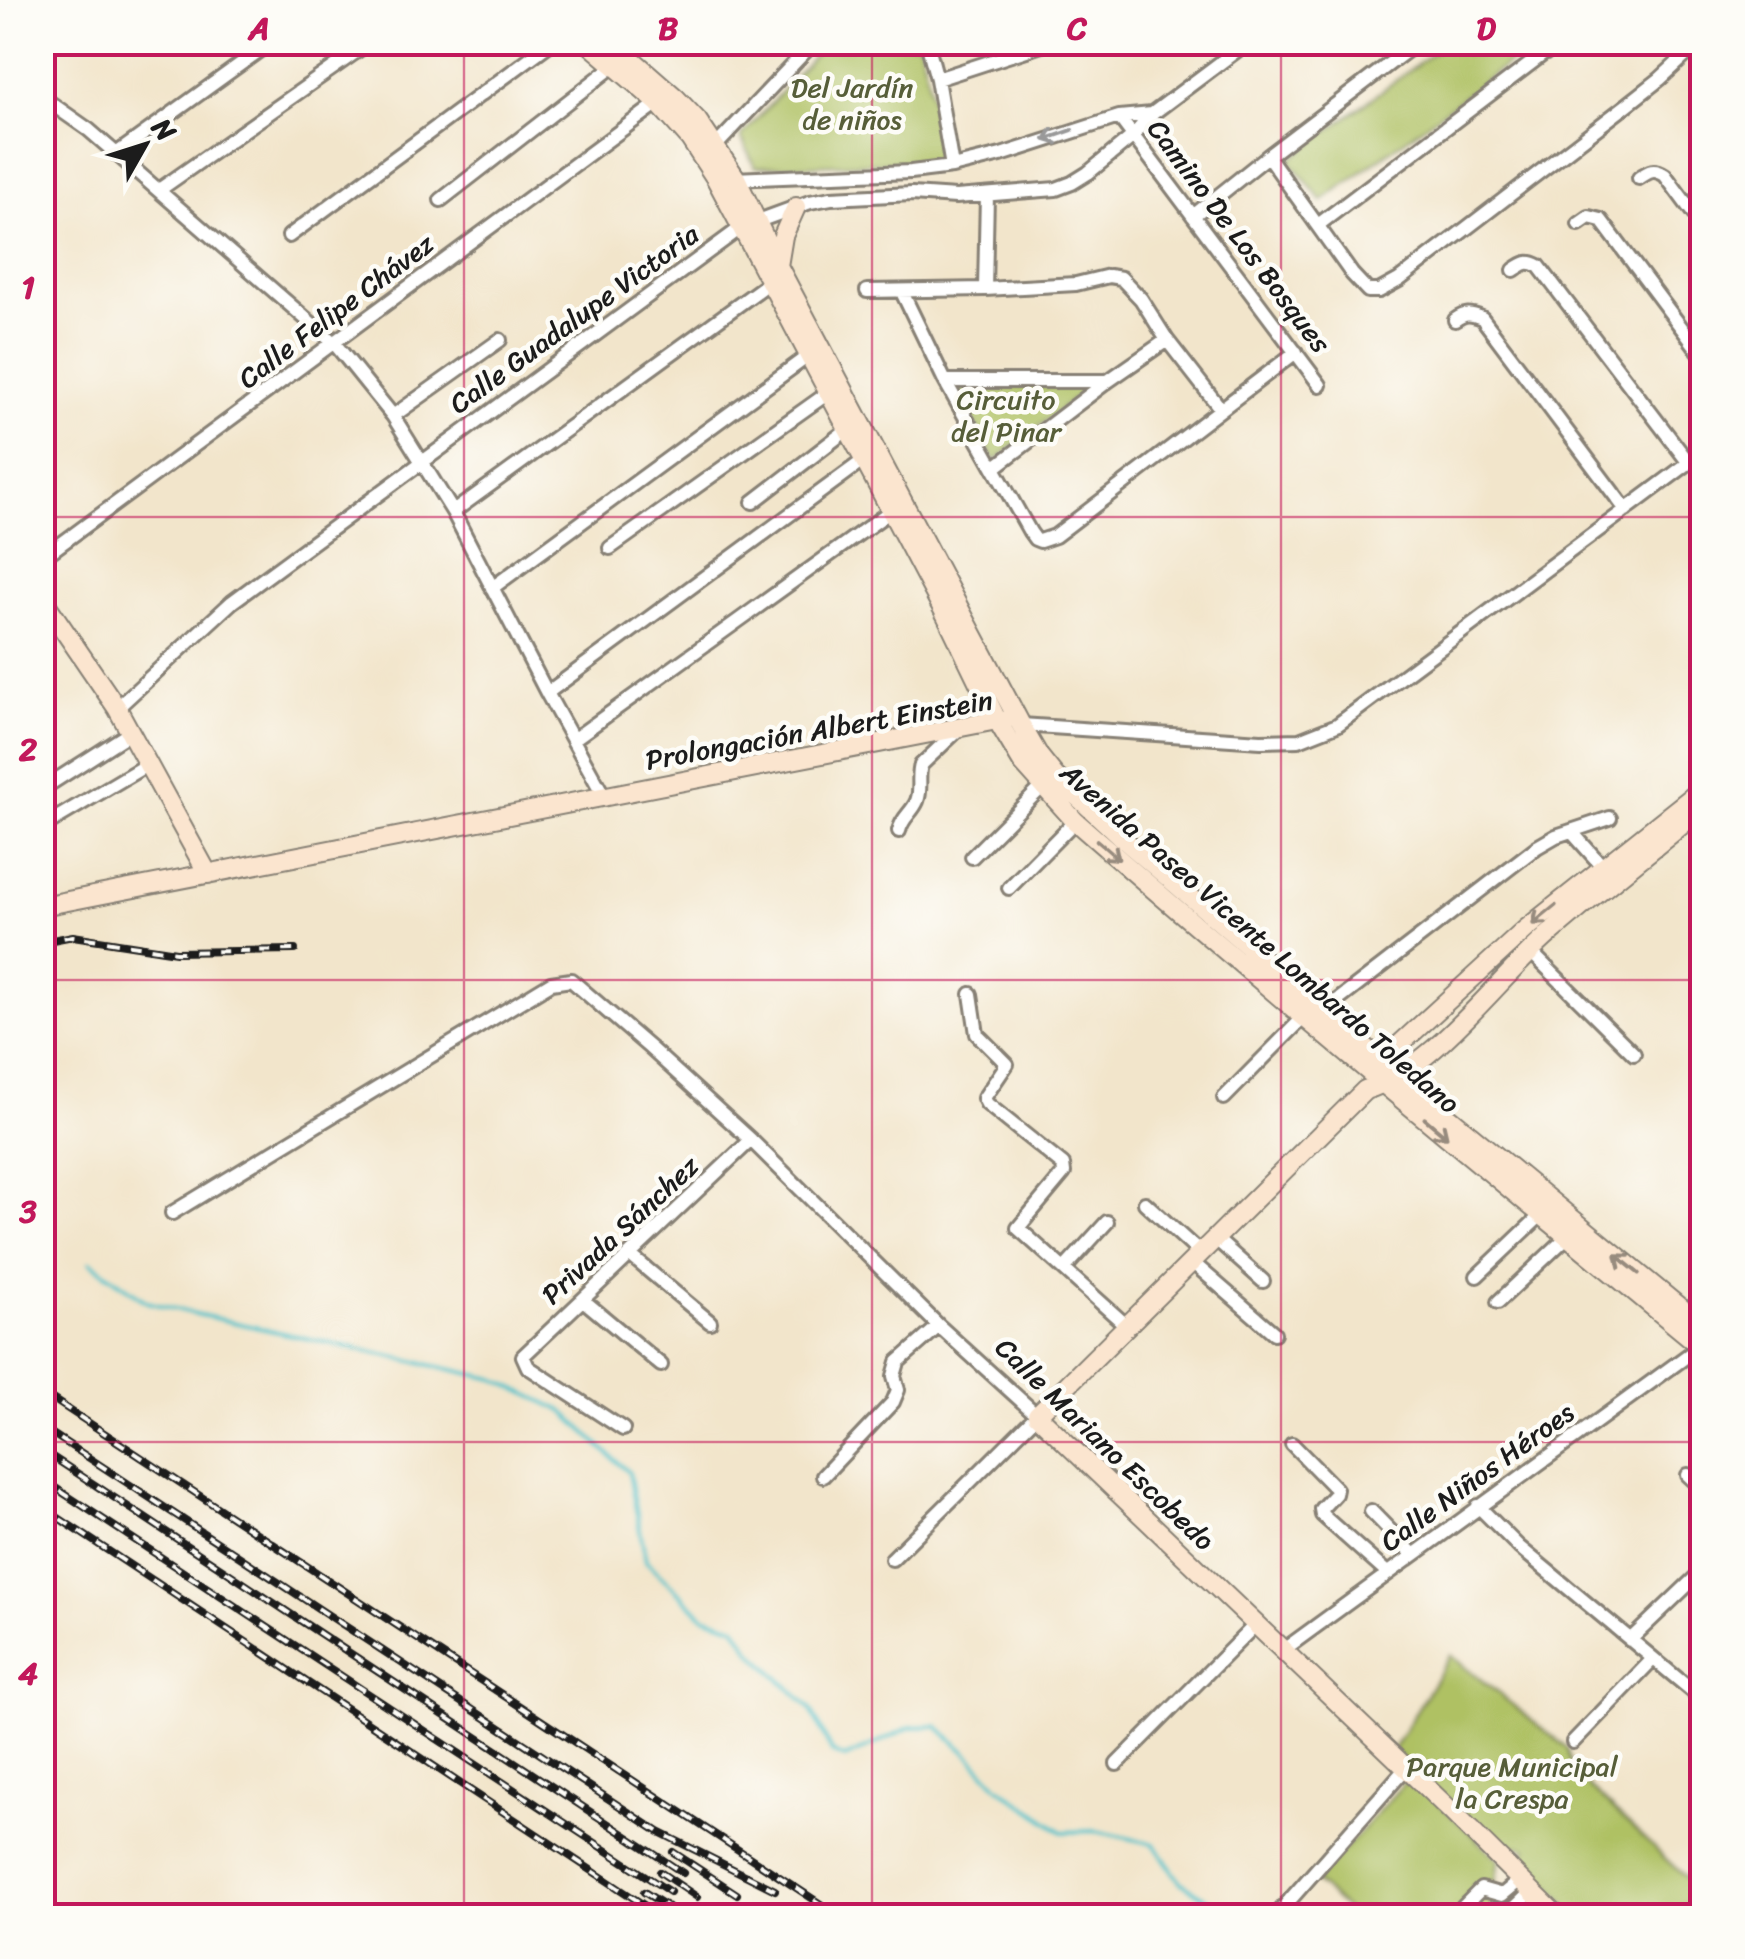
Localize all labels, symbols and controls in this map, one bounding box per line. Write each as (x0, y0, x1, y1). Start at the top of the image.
text: A (247, 0, 270, 57)
text: B (658, 0, 678, 57)
text: C (1066, 0, 1088, 57)
text: D (1476, 0, 1496, 57)
park label: Del Jardín de niños (791, 63, 913, 144)
north arrow (95, 95, 195, 195)
text: N (138, 106, 190, 153)
street label: Camino De Los Bosques (1134, 108, 1344, 364)
one-way arrow (1042, 128, 1074, 146)
street label: Calle Guadalupe Victoria (438, 210, 710, 427)
street label: Calle Felipe Chávez (227, 220, 446, 402)
text: 1 (21, 259, 35, 316)
park label: Circuito del Pinar (951, 375, 1062, 456)
street label: Prolongación Albert Einstein (642, 675, 996, 785)
text: 2 (19, 721, 38, 778)
street label: Avenida Paseo Vicente Lombardo Toledano (1048, 749, 1472, 1126)
one-way arrow (1095, 838, 1121, 860)
one-way arrow (1531, 904, 1558, 925)
one-way arrow (1423, 1117, 1449, 1139)
street label: Privada Sánchez (529, 1143, 711, 1317)
text: 3 (18, 1183, 37, 1240)
one-way arrow (1615, 1253, 1641, 1275)
street label: Calle Mariano Escobedo (983, 1325, 1227, 1563)
street label: Calle Niños Héroes (1369, 1389, 1585, 1565)
text: 4 (18, 1645, 38, 1702)
park label: Parque Municipal la Crespa (1406, 1742, 1619, 1823)

